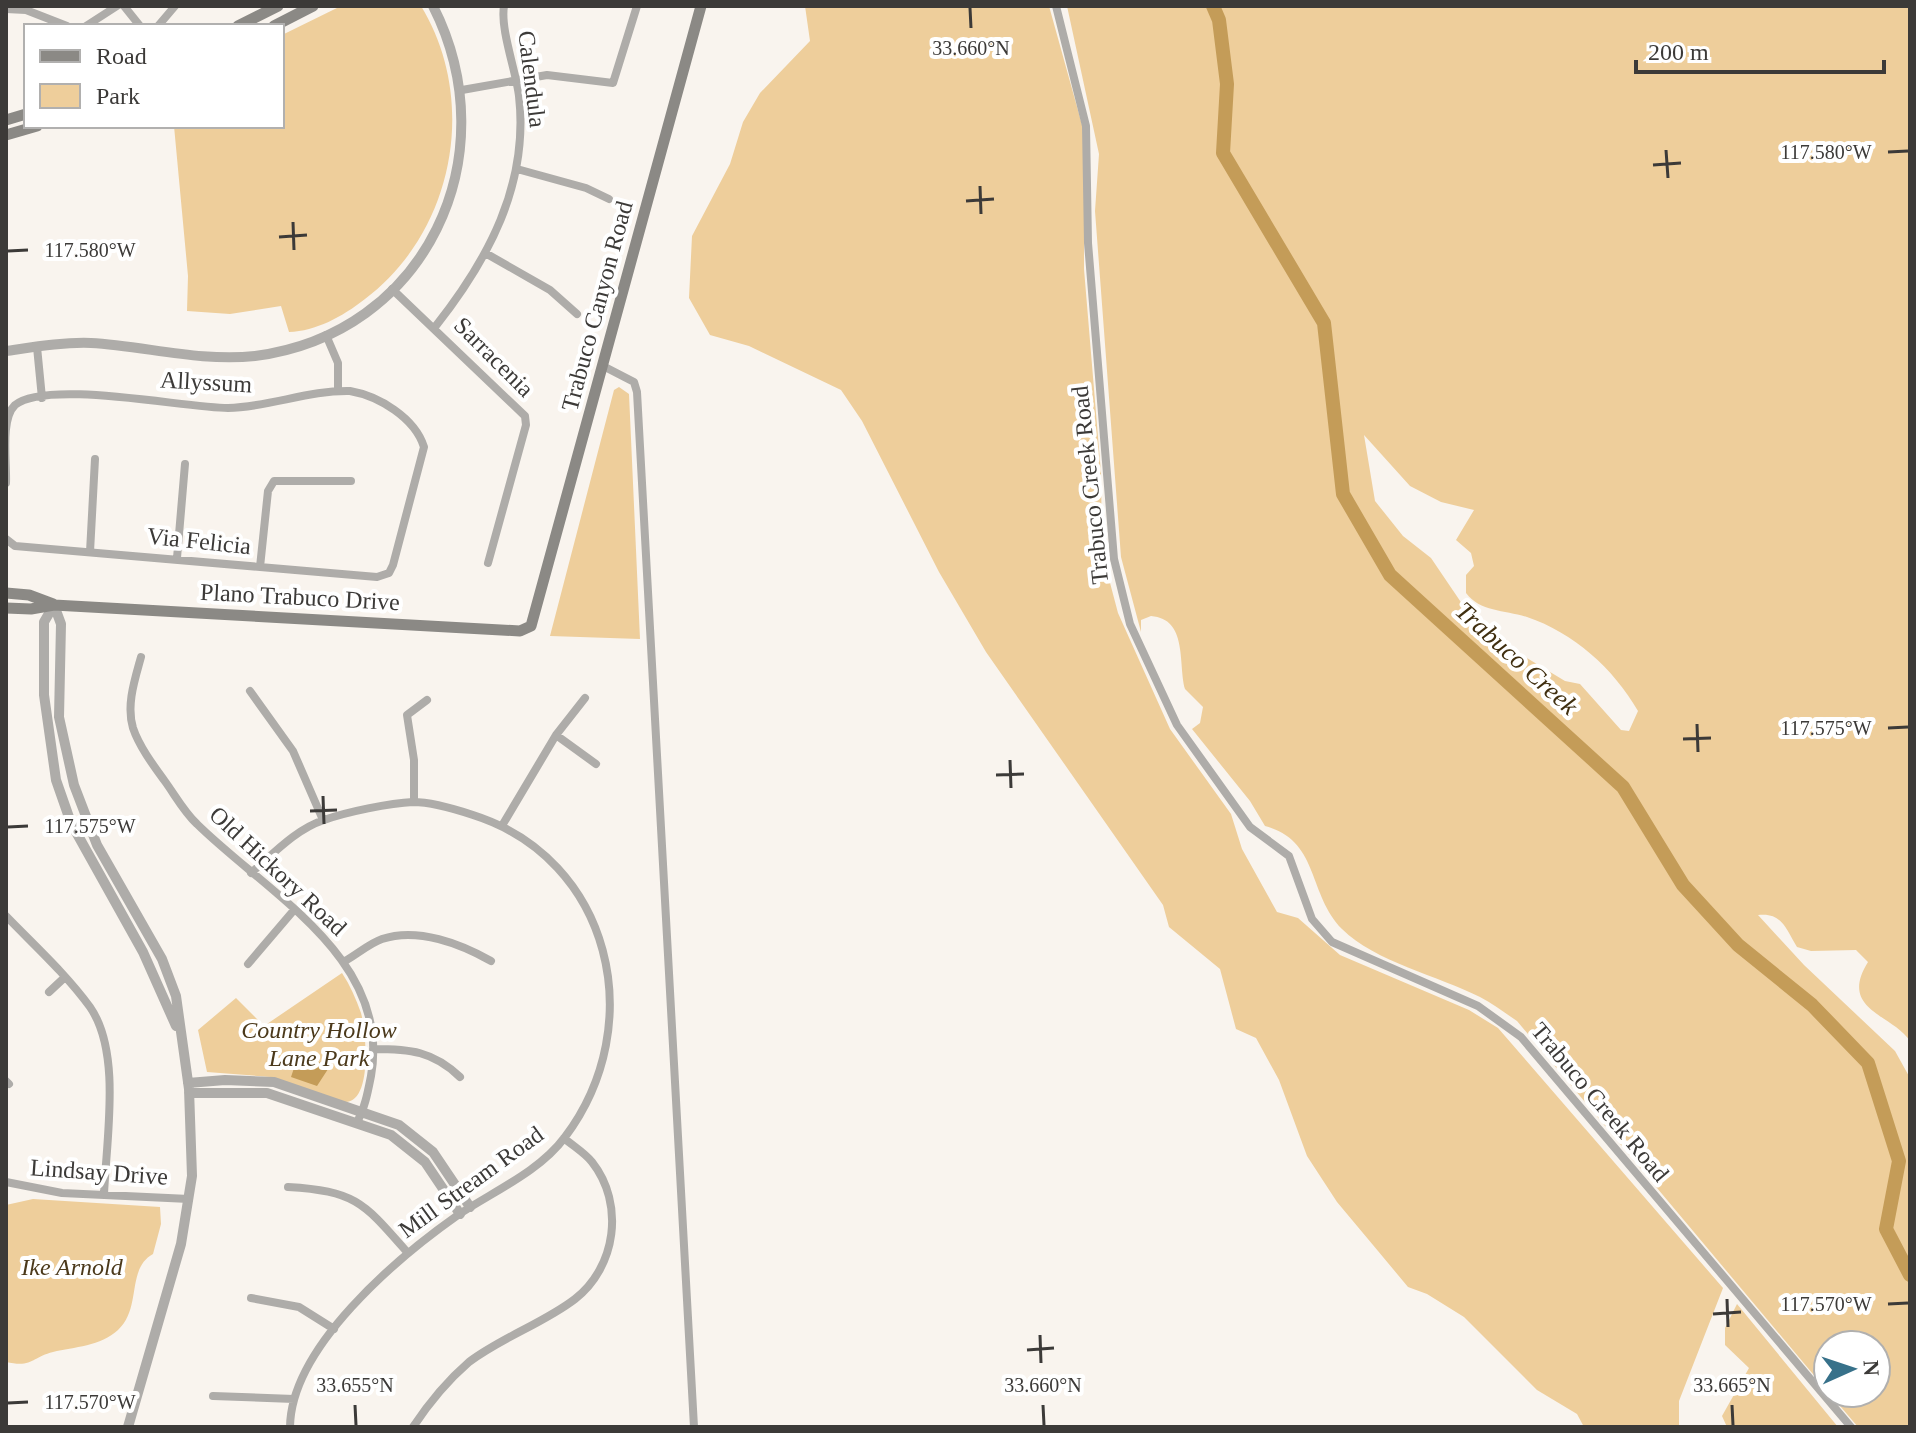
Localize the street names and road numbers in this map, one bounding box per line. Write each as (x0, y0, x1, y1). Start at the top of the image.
street label: Calendula (513, 29, 551, 129)
street label: Trabuco Canyon Road (556, 198, 638, 414)
street label: Sarracenia (449, 312, 539, 402)
street label: Allyssum (159, 367, 253, 397)
street label: Trabuco Creek Road (1067, 385, 1113, 585)
street label: Via Felicia (146, 523, 253, 559)
street label: Plano Trabuco Drive (199, 579, 401, 615)
street label: Old Hickory Road (204, 801, 352, 941)
street label: Trabuco Creek Road (1526, 1017, 1674, 1187)
street label: Mill Stream Road (394, 1121, 548, 1243)
street label: Lindsay Drive (29, 1154, 169, 1190)

